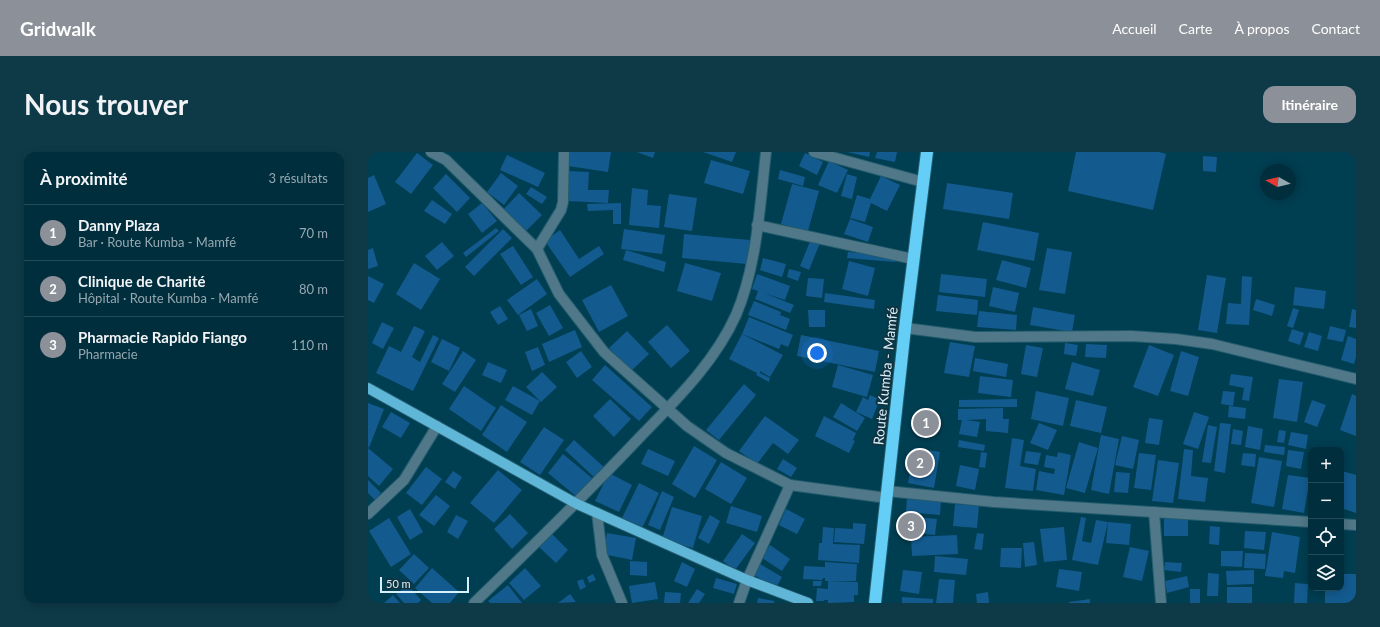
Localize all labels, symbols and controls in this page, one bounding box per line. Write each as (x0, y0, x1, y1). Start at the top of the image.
text: Gridwalk (20, 17, 96, 40)
text: Accueil (1112, 20, 1157, 37)
text: Carte (1179, 20, 1212, 37)
text: À propos (1234, 20, 1289, 37)
text: Contact (1311, 20, 1360, 37)
button: Itinéraire (1263, 86, 1356, 123)
text: Nous trouver (24, 87, 188, 121)
north arrow (1260, 164, 1296, 200)
text: À proximité (40, 168, 128, 189)
text: 3 résultats (269, 170, 328, 186)
text: Danny Plaza (78, 216, 160, 234)
text: 1 (49, 225, 57, 241)
text: 70 m (299, 225, 328, 241)
text: Bar · Route Kumba - Mamfé (78, 234, 236, 250)
text: Clinique de Charité (78, 272, 205, 290)
text: 2 (49, 281, 57, 297)
text: 80 m (299, 281, 328, 297)
text: Hôpital · Route Kumba - Mamfé (78, 290, 258, 306)
street label: Route Kumba - Mamfé (869, 306, 901, 446)
text: Pharmacie Rapido Fiango (78, 328, 247, 346)
text: 3 (49, 337, 57, 353)
text: 110 m (291, 337, 328, 353)
your location (807, 343, 827, 363)
text: Pharmacie (78, 346, 138, 362)
pin: 1 (913, 408, 939, 438)
map controls (1308, 447, 1344, 591)
button: + (1308, 447, 1344, 483)
pin: 2 (907, 448, 933, 478)
button: − (1308, 483, 1344, 519)
pin: 3 (898, 511, 924, 541)
button: locate (1308, 519, 1344, 555)
button: layers (1308, 555, 1344, 591)
scale bar (380, 575, 469, 594)
text: 50 m (386, 577, 411, 590)

